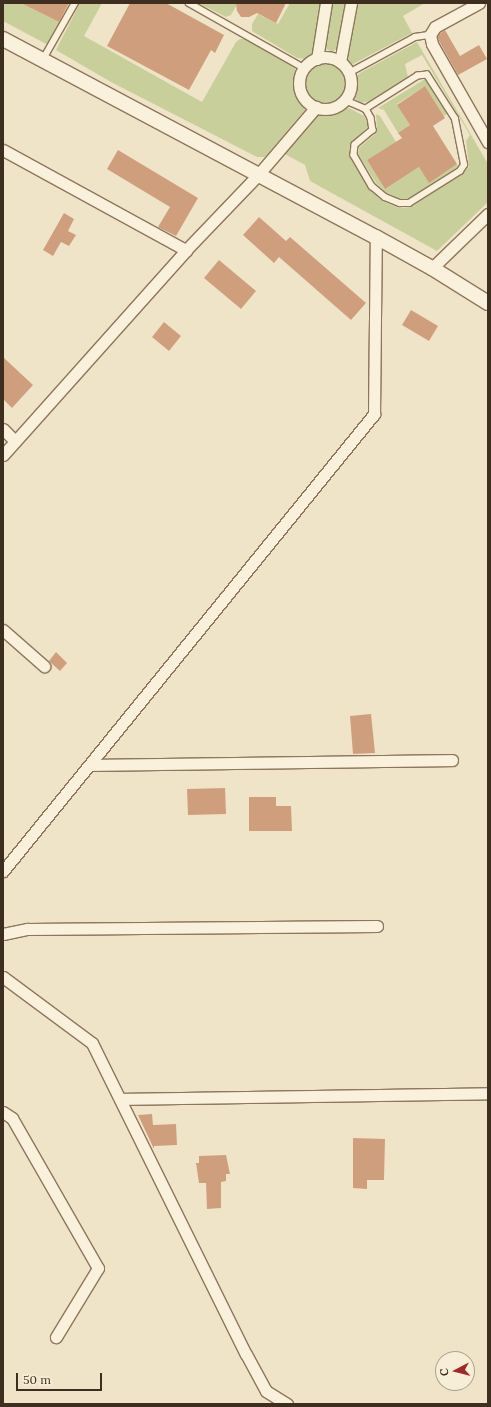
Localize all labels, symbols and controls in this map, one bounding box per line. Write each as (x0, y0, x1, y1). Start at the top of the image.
north arrow (435, 1351, 475, 1391)
scale bar (18, 1365, 104, 1391)
text: С (437, 1368, 451, 1377)
text: 50 m (23, 1372, 51, 1387)

